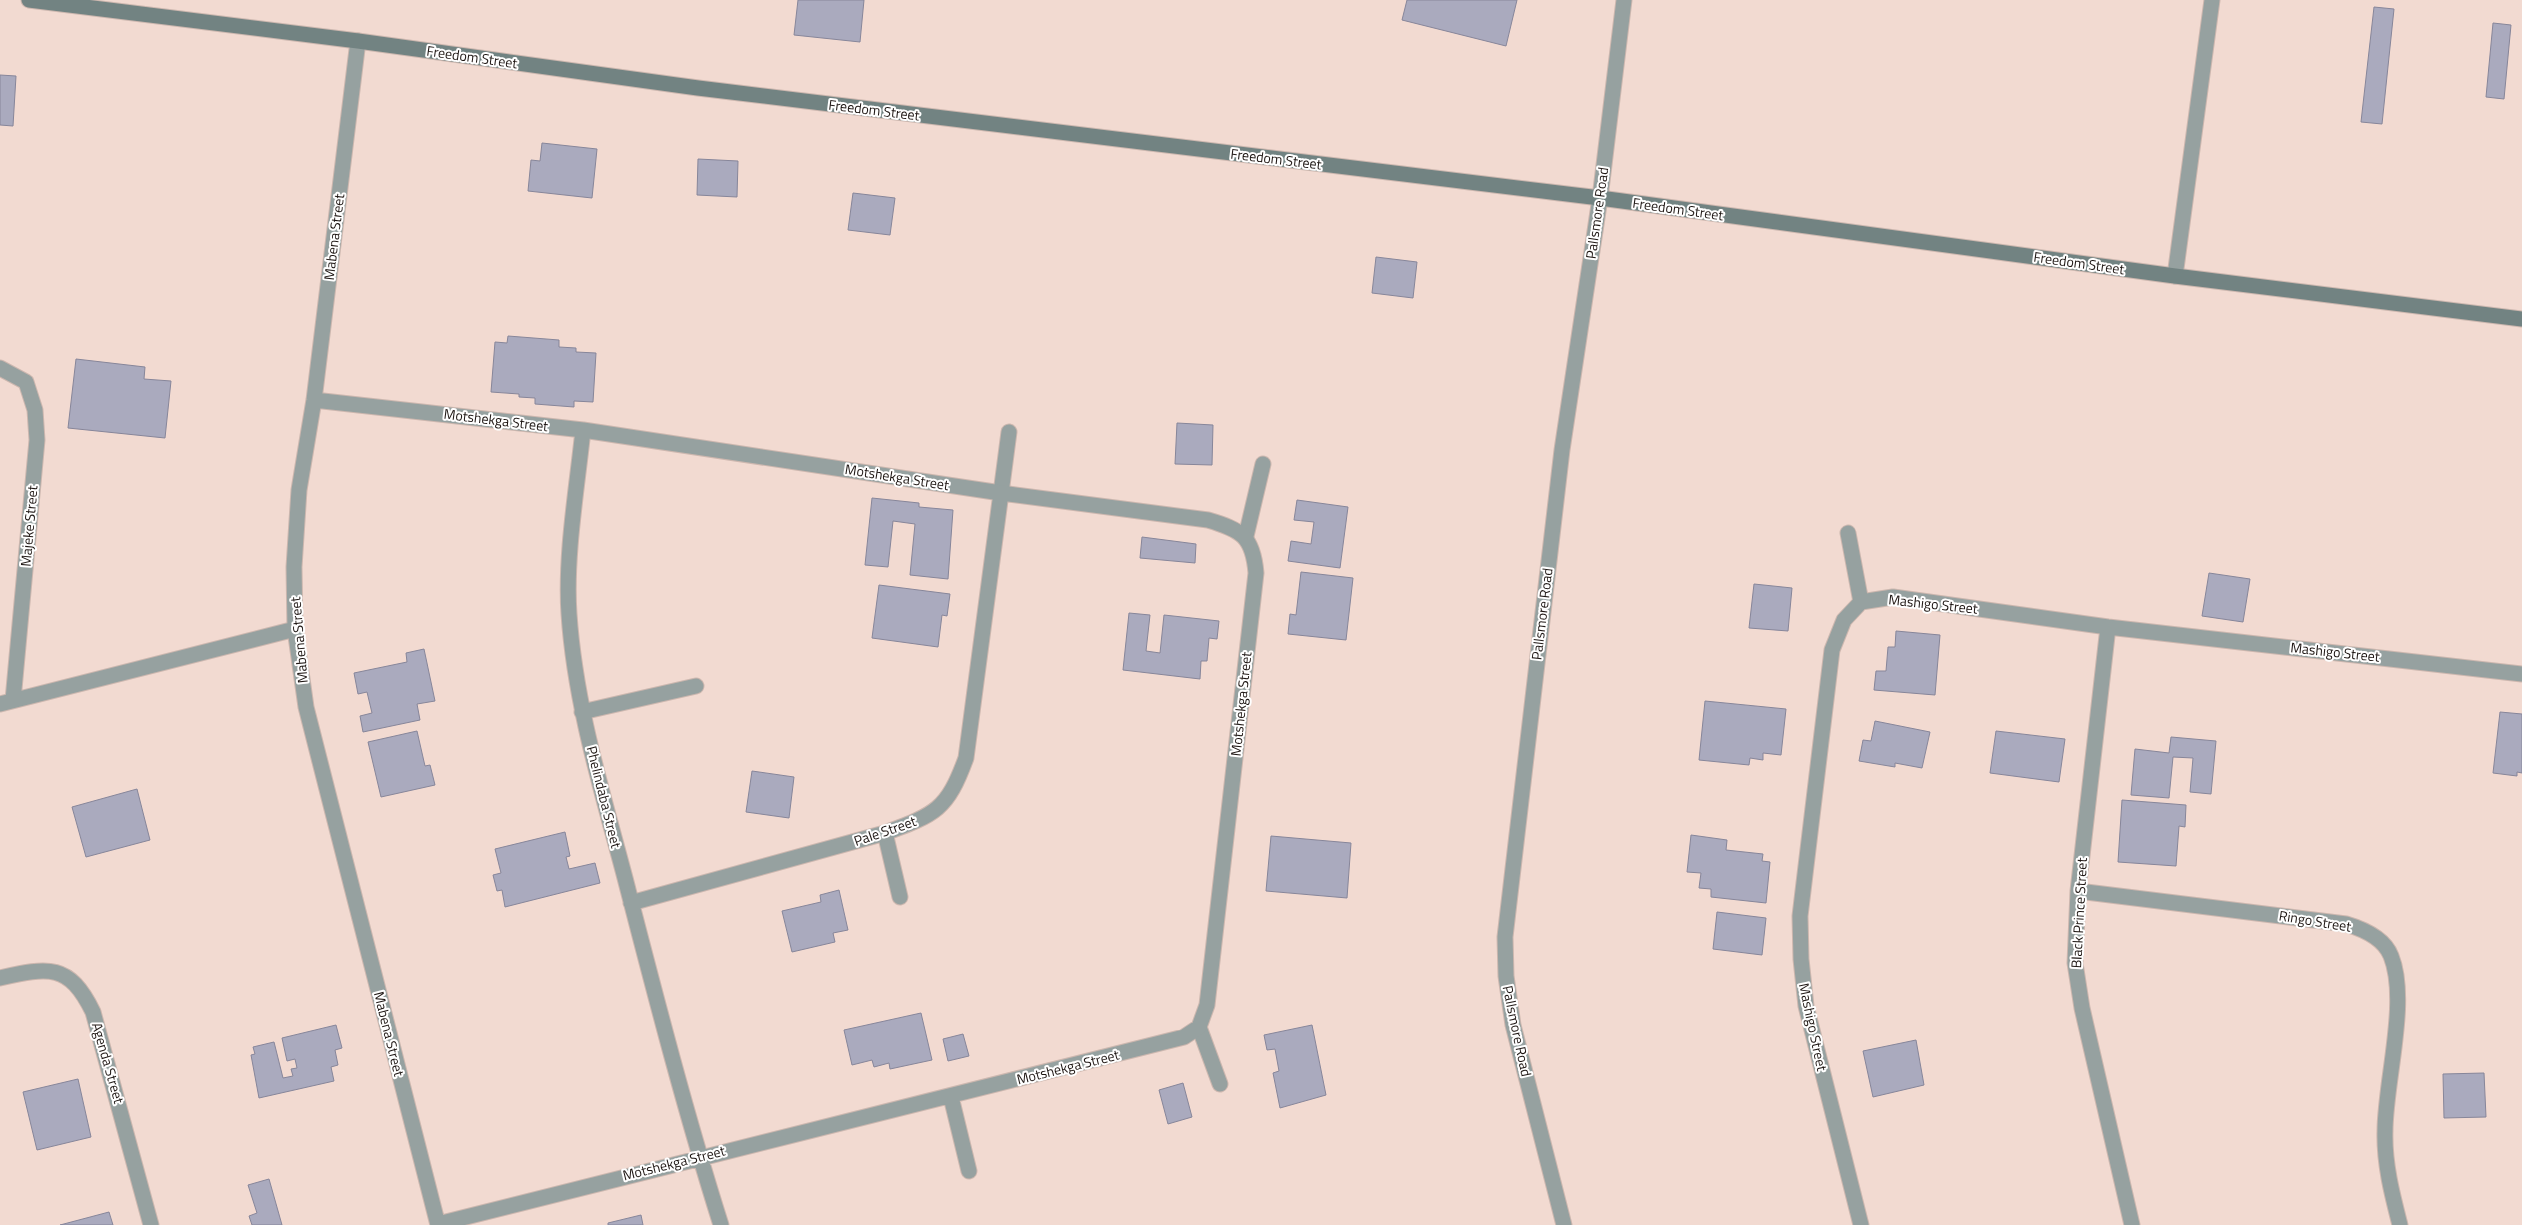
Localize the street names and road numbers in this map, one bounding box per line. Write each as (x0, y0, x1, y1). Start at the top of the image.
street label: Freedom Street (425, 40, 519, 73)
street label: Freedom Street (827, 94, 921, 126)
street label: Freedom Street (1229, 143, 1323, 175)
street label: Pallsmore Road (1580, 166, 1613, 260)
street label: Mabena Street (318, 192, 349, 281)
street label: Freedom Street (1631, 192, 1725, 225)
street label: Freedom Street (2032, 246, 2126, 279)
street label: Motshekga Street (443, 403, 550, 436)
street label: Motshekga Street (844, 458, 951, 495)
street label: Majeke Street (14, 484, 43, 568)
street label: Pallsmore Road (1525, 567, 1558, 661)
street label: Mashigo Street (1887, 588, 1979, 619)
street label: Mabena Street (284, 596, 313, 684)
street label: Mashigo Street (2289, 636, 2381, 667)
street label: Motshekga Street (1225, 651, 1256, 757)
street label: Phelindaba Street (582, 744, 627, 850)
street label: Pale Street (851, 810, 919, 851)
street label: Black Prince Street (2065, 857, 2092, 969)
street label: Ringo Street (2277, 904, 2353, 937)
street label: Mashigo Street (1794, 981, 1833, 1073)
street label: Pallsmore Road (1498, 983, 1537, 1078)
street label: Mabena Street (369, 989, 410, 1079)
street label: Agenda Street (87, 1020, 130, 1106)
street label: Motshekga Street (1014, 1044, 1121, 1089)
street label: Motshekga Street (620, 1140, 727, 1185)

